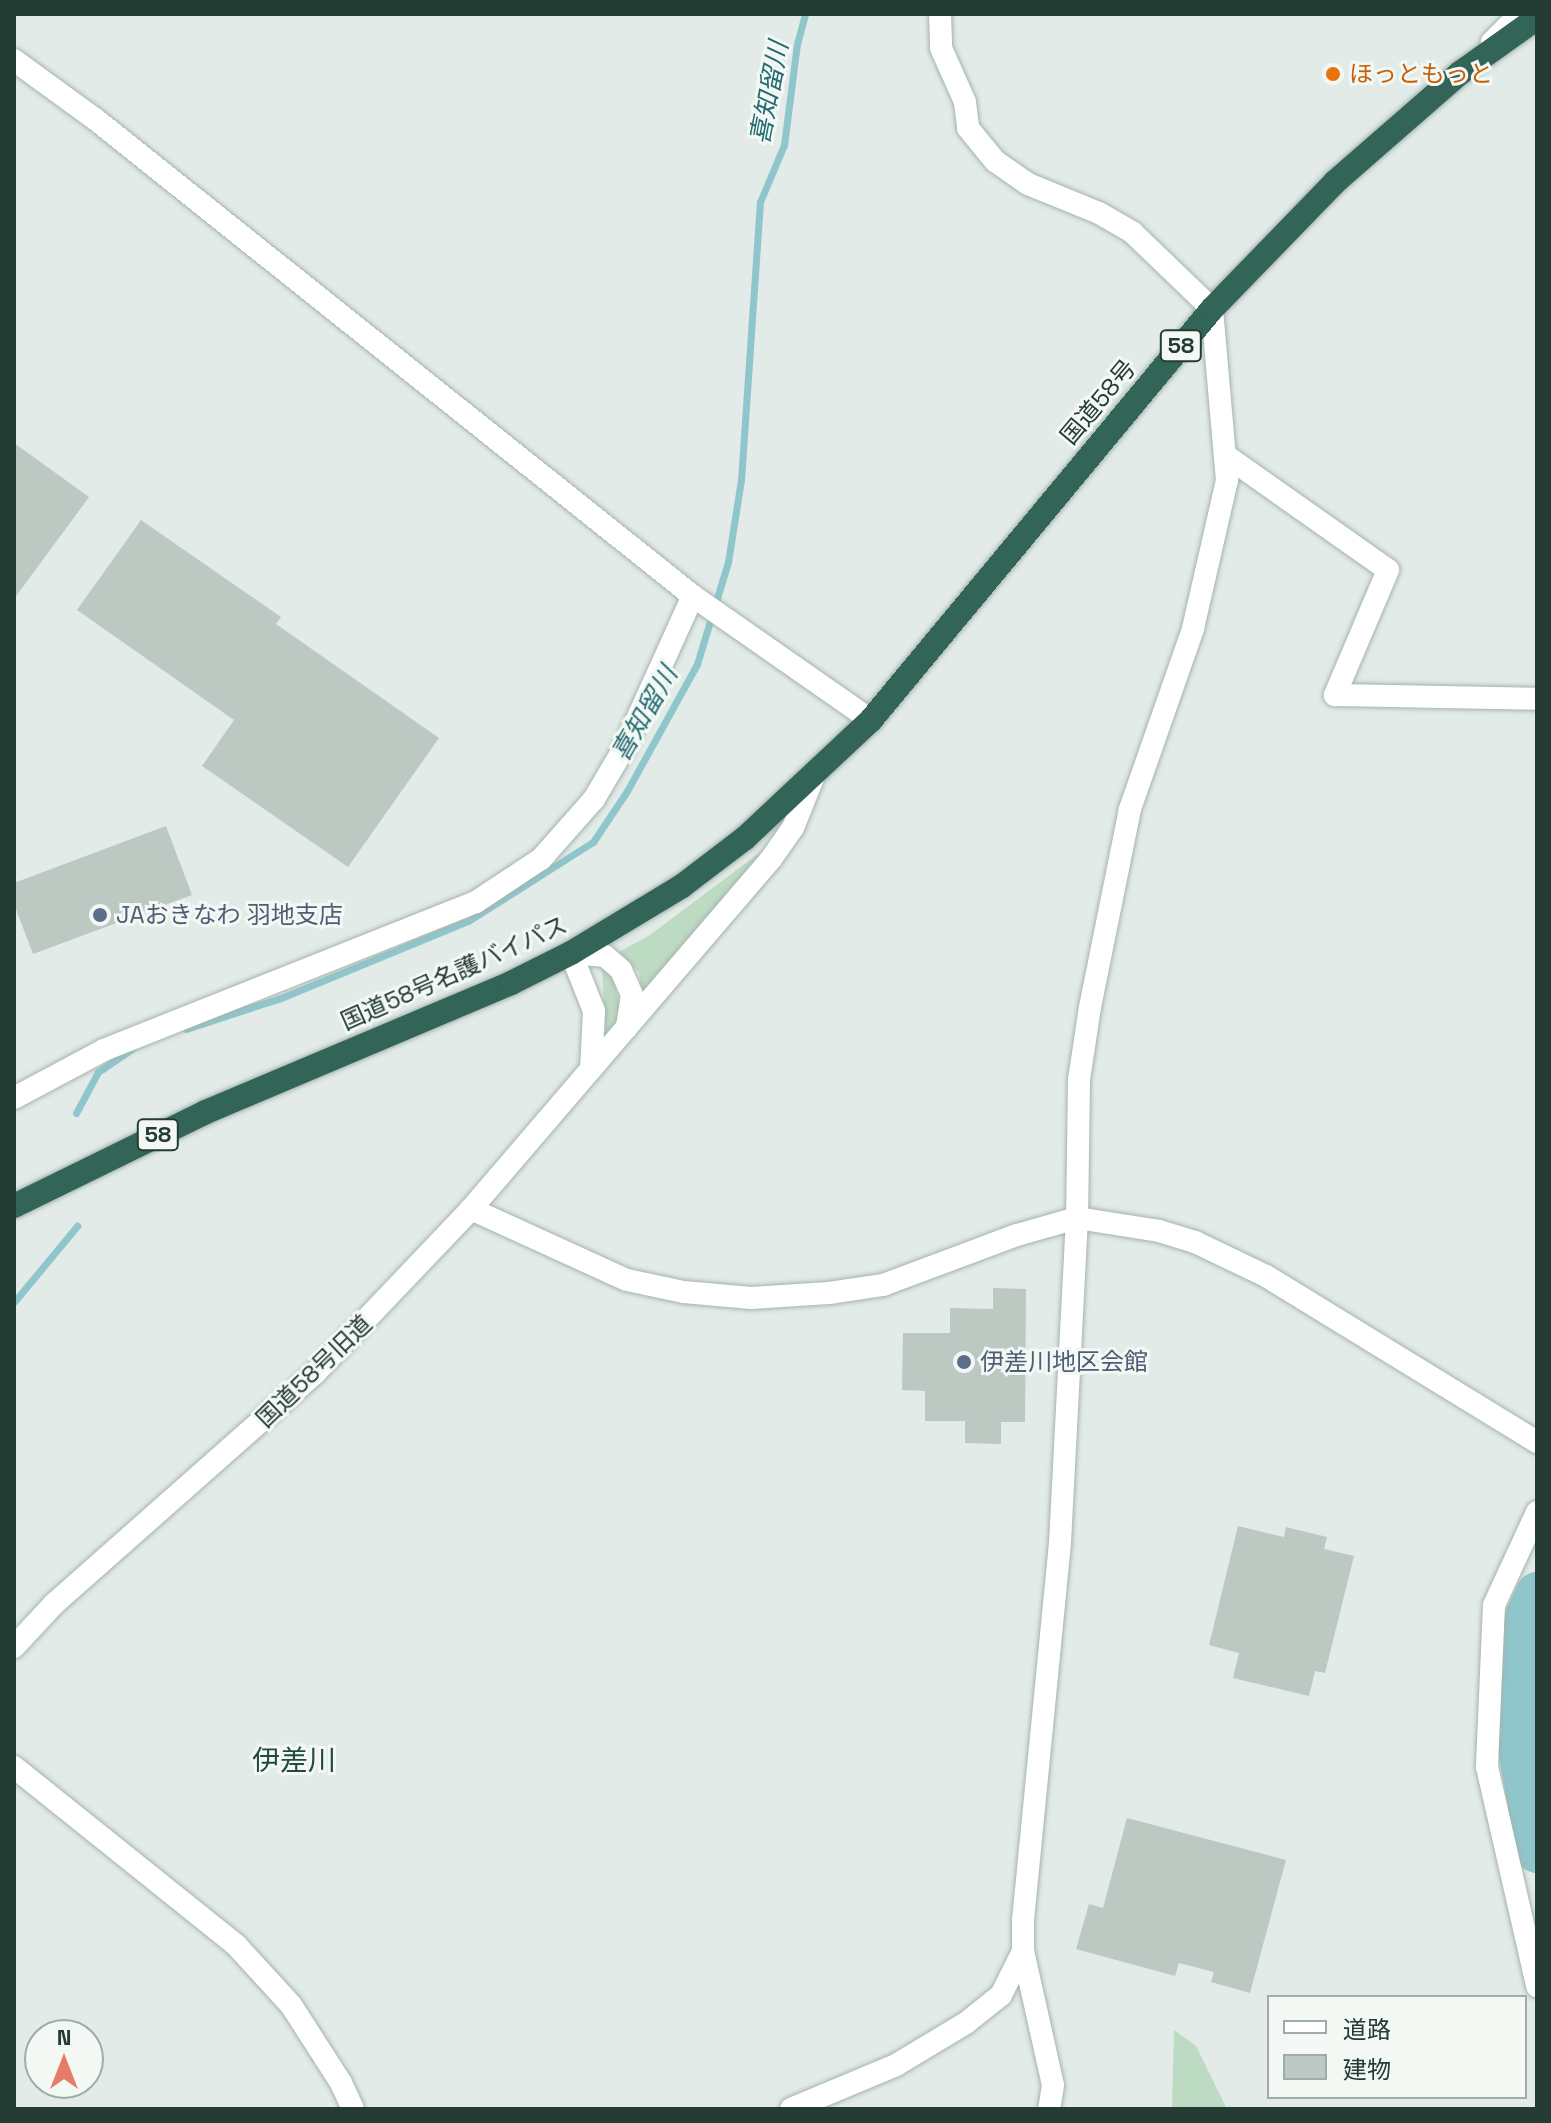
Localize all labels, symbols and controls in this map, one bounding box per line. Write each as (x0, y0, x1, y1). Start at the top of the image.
water label: 喜知留川 (745, 39, 795, 147)
place label: ほっともっと (1349, 60, 1493, 88)
marker: ほっともっと (1324, 65, 1342, 83)
road number: 58 (1159, 328, 1203, 364)
street label: 国道58号 (1054, 354, 1142, 450)
water label: 喜知留川 (605, 661, 685, 767)
place label: JAおきなわ 羽地支店 (116, 901, 343, 929)
marker: JAおきなわ 羽地支店 (91, 906, 109, 924)
street label: 国道58号名護バイパス (336, 910, 572, 1036)
road number: 58 (136, 1117, 180, 1153)
street label: 国道58号旧道 (250, 1309, 378, 1433)
place label: 伊差川地区会館 (980, 1348, 1148, 1376)
marker: 伊差川地区会館 (955, 1353, 973, 1371)
district label: 伊差川 (252, 1743, 336, 1777)
legend (1267, 1995, 1527, 2099)
text: 道路 (1343, 2014, 1391, 2045)
north arrow (24, 2019, 104, 2099)
text: N (57, 2023, 71, 2051)
text: 建物 (1343, 2054, 1391, 2085)

